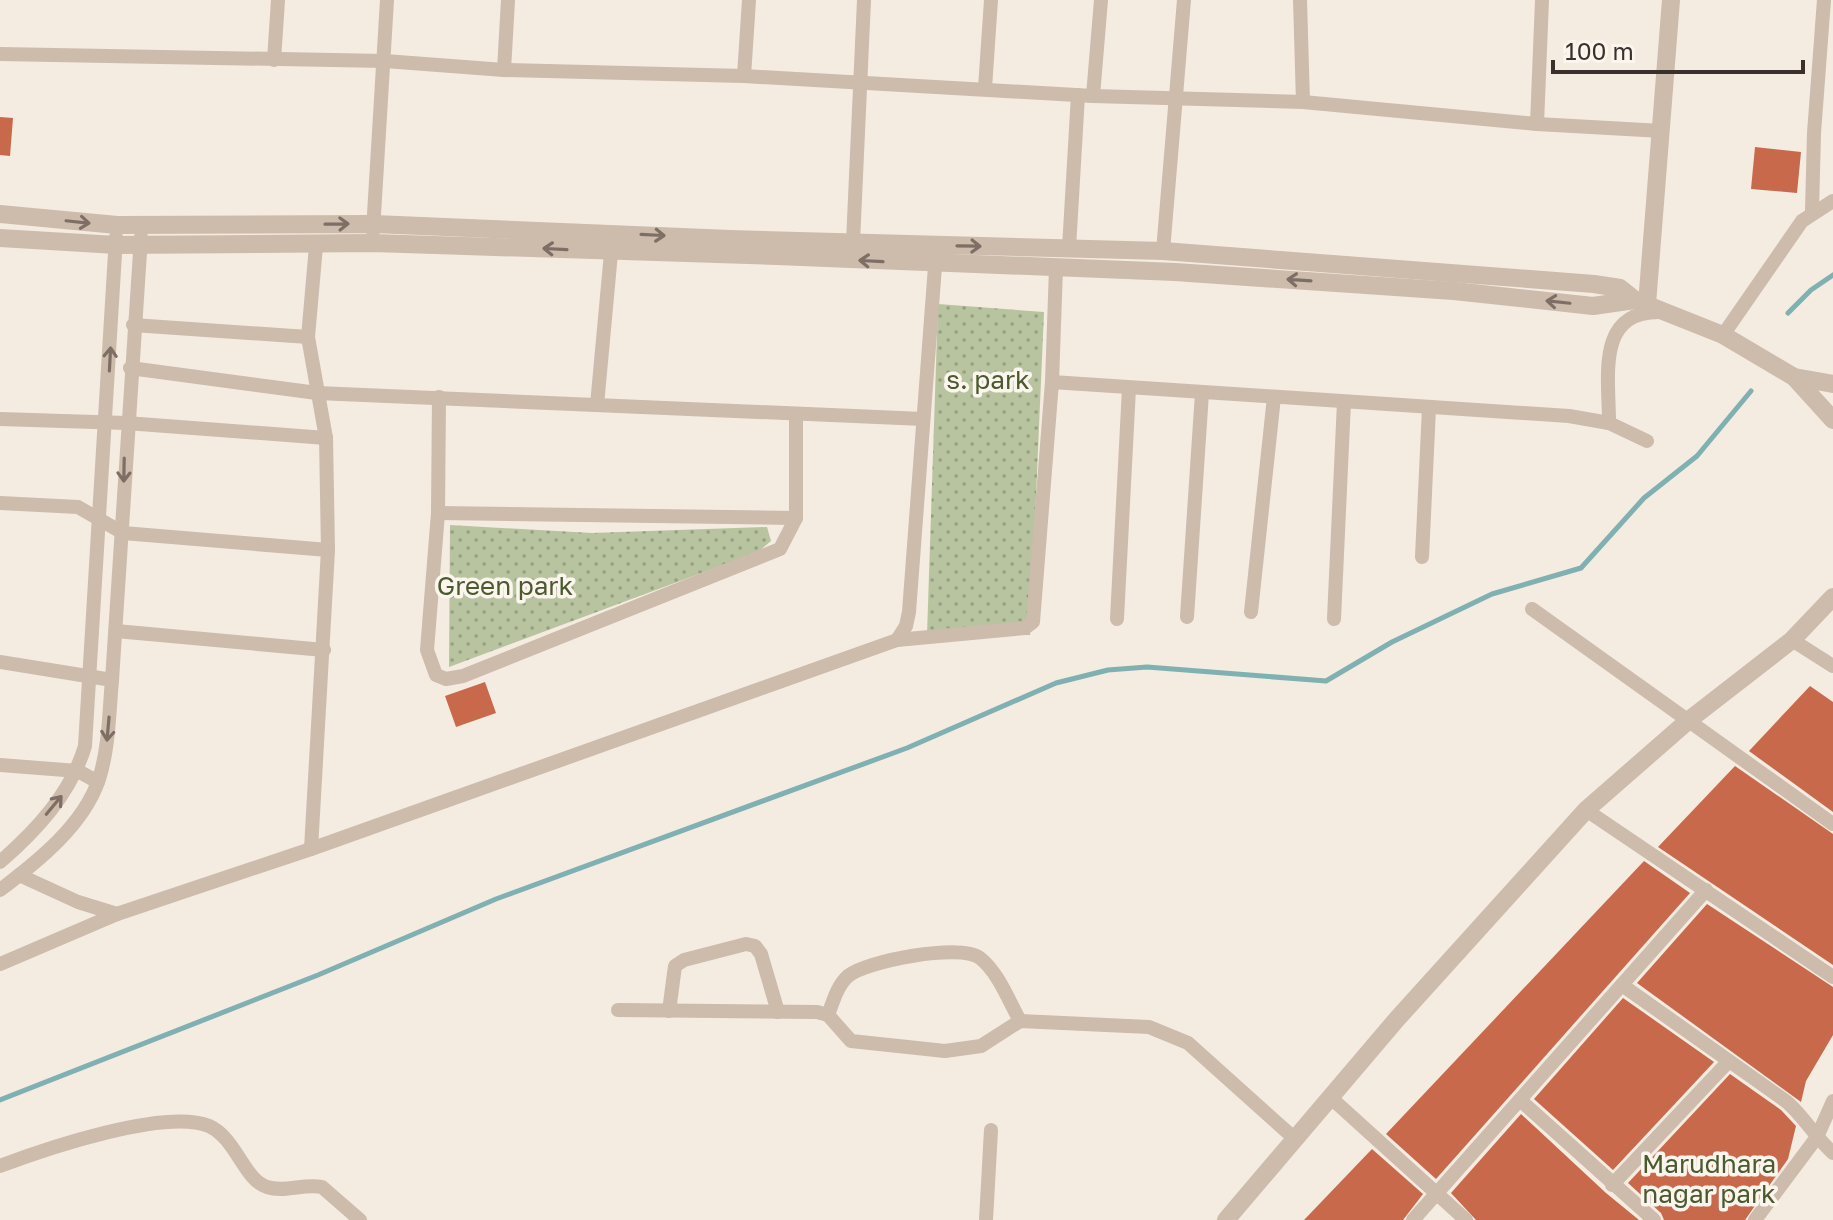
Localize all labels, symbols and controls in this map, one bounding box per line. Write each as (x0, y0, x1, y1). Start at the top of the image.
scale bar (1553, 24, 1803, 74)
text: 100 m (1565, 36, 1634, 65)
one-way arrow (64, 214, 91, 229)
one-way arrow (323, 216, 350, 232)
one-way arrow (639, 228, 666, 243)
one-way arrow (955, 238, 982, 253)
one-way arrow (542, 241, 569, 256)
one-way arrow (858, 253, 885, 268)
one-way arrow (1286, 272, 1312, 287)
one-way arrow (1545, 295, 1571, 310)
one-way arrow (103, 346, 118, 373)
park label: s. park (946, 364, 1030, 395)
one-way arrow (117, 456, 132, 483)
park label: Green park (437, 570, 573, 601)
one-way arrow (100, 716, 115, 742)
one-way arrow (45, 796, 63, 816)
park label: Marudhara nagar park (1642, 1148, 1776, 1209)

